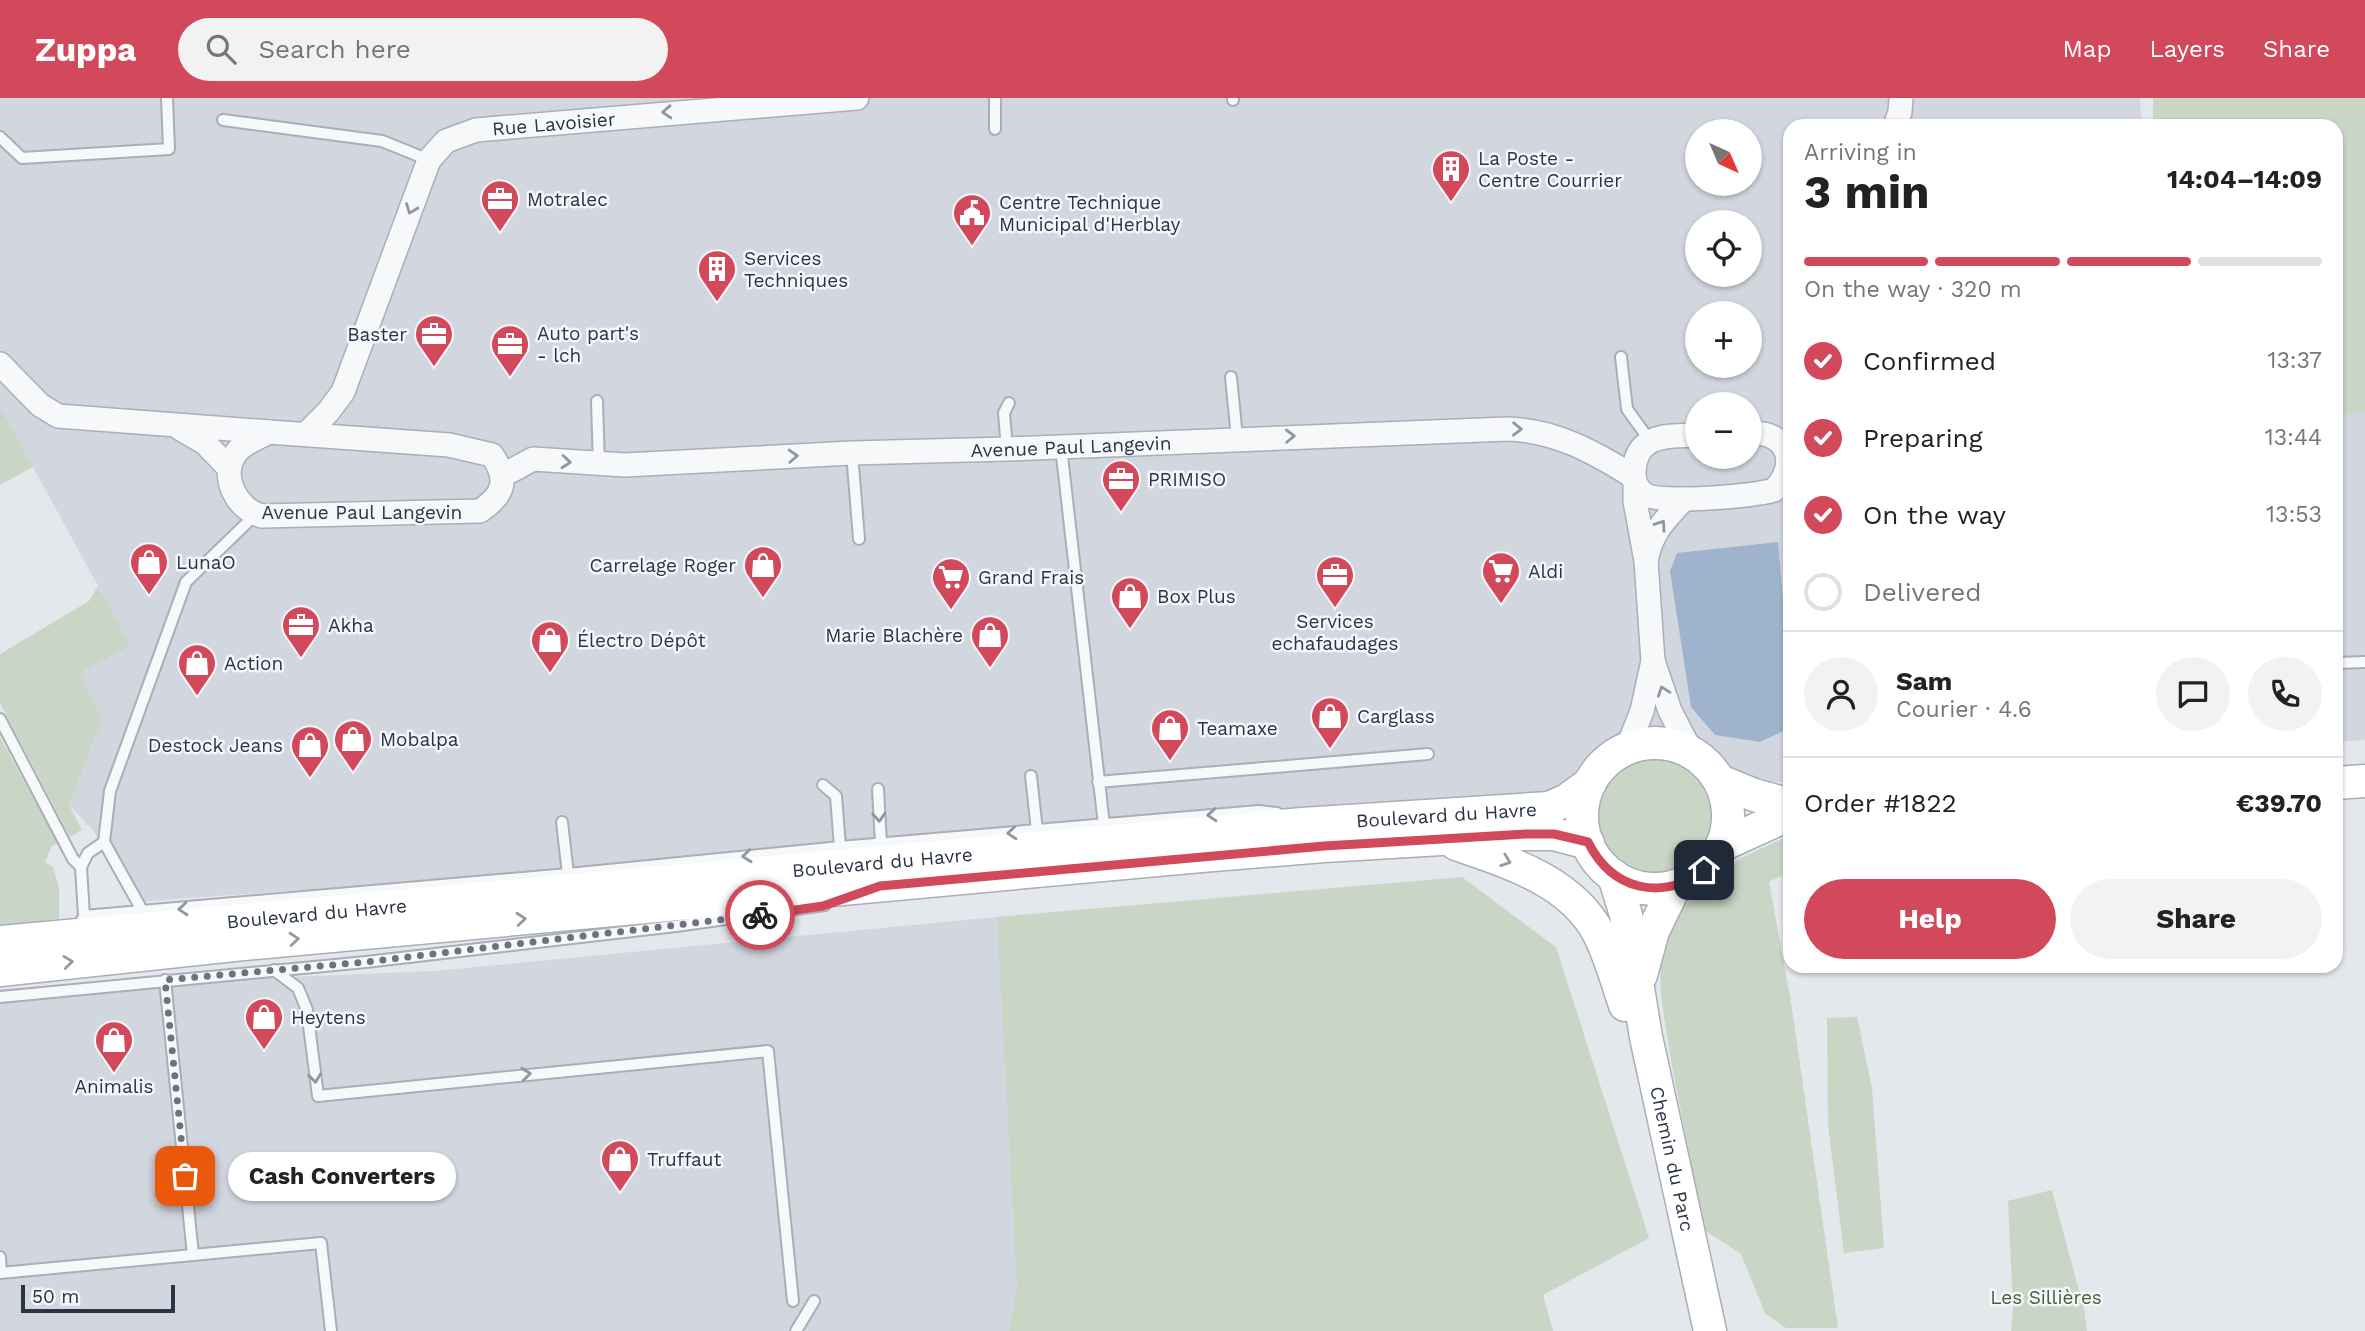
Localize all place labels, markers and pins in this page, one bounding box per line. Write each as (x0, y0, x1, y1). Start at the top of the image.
place label: La Poste - Centre Courrier (1478, 147, 1622, 192)
building icon: La Poste - Centre Courrier (1430, 148, 1472, 203)
office icon: Motralec (479, 178, 521, 233)
place label: Motralec (527, 188, 608, 211)
place label: Centre Technique Municipal d'Herblay (999, 191, 1180, 236)
public building icon: Centre Technique Municipal d'Herblay (951, 192, 993, 247)
place label: Services Techniques (744, 247, 848, 292)
building icon: Services Techniques (696, 248, 738, 303)
office icon: Baster (413, 313, 455, 368)
place label: Auto part's - lch (537, 322, 639, 367)
place label: Baster (347, 323, 407, 346)
office icon: Auto part's - lch (489, 323, 531, 378)
office icon: PRIMISO (1100, 458, 1142, 513)
place label: PRIMISO (1148, 468, 1226, 491)
shop icon: LunaO (128, 541, 170, 596)
shop icon: Carrelage Roger (742, 544, 784, 599)
supermarket icon: Aldi (1480, 550, 1522, 605)
place label: LunaO (176, 551, 236, 574)
place label: Carrelage Roger (589, 554, 736, 577)
office icon: Services echafaudages (1314, 554, 1356, 609)
supermarket icon: Grand Frais (930, 556, 972, 611)
place label: Aldi (1528, 560, 1563, 583)
place label: Grand Frais (978, 566, 1084, 589)
shop icon: Box Plus (1109, 575, 1151, 630)
place label: Box Plus (1157, 585, 1236, 608)
office icon: Akha (280, 604, 322, 659)
place label: Services echafaudages (1271, 610, 1399, 655)
place label: Akha (328, 614, 374, 637)
shop icon: Marie Blachère (969, 614, 1011, 669)
shop icon: Électro Dépôt (529, 619, 571, 674)
place label: Marie Blachère (825, 624, 963, 647)
place label: Électro Dépôt (577, 629, 706, 652)
shop icon: Action (176, 642, 218, 697)
place label: Action (224, 652, 283, 675)
shop icon: Carglass (1309, 695, 1351, 750)
place label: Carglass (1357, 705, 1435, 728)
shop icon: Teamaxe (1149, 707, 1191, 762)
place label: Teamaxe (1197, 717, 1278, 740)
shop icon: Mobalpa (332, 718, 374, 773)
shop icon: Destock Jeans (289, 724, 331, 779)
place label: Mobalpa (380, 728, 459, 751)
place label: Destock Jeans (148, 734, 283, 757)
pin (1674, 840, 1734, 900)
shop icon: Heytens (243, 996, 285, 1051)
place label: Heytens (291, 1006, 366, 1029)
shop icon: Animalis (93, 1019, 135, 1074)
place label: Animalis (74, 1075, 154, 1098)
shop icon: Truffaut (599, 1138, 641, 1193)
pin (155, 1146, 215, 1206)
place label: Truffaut (647, 1148, 721, 1171)
callout: Cash Converters (227, 1152, 454, 1200)

